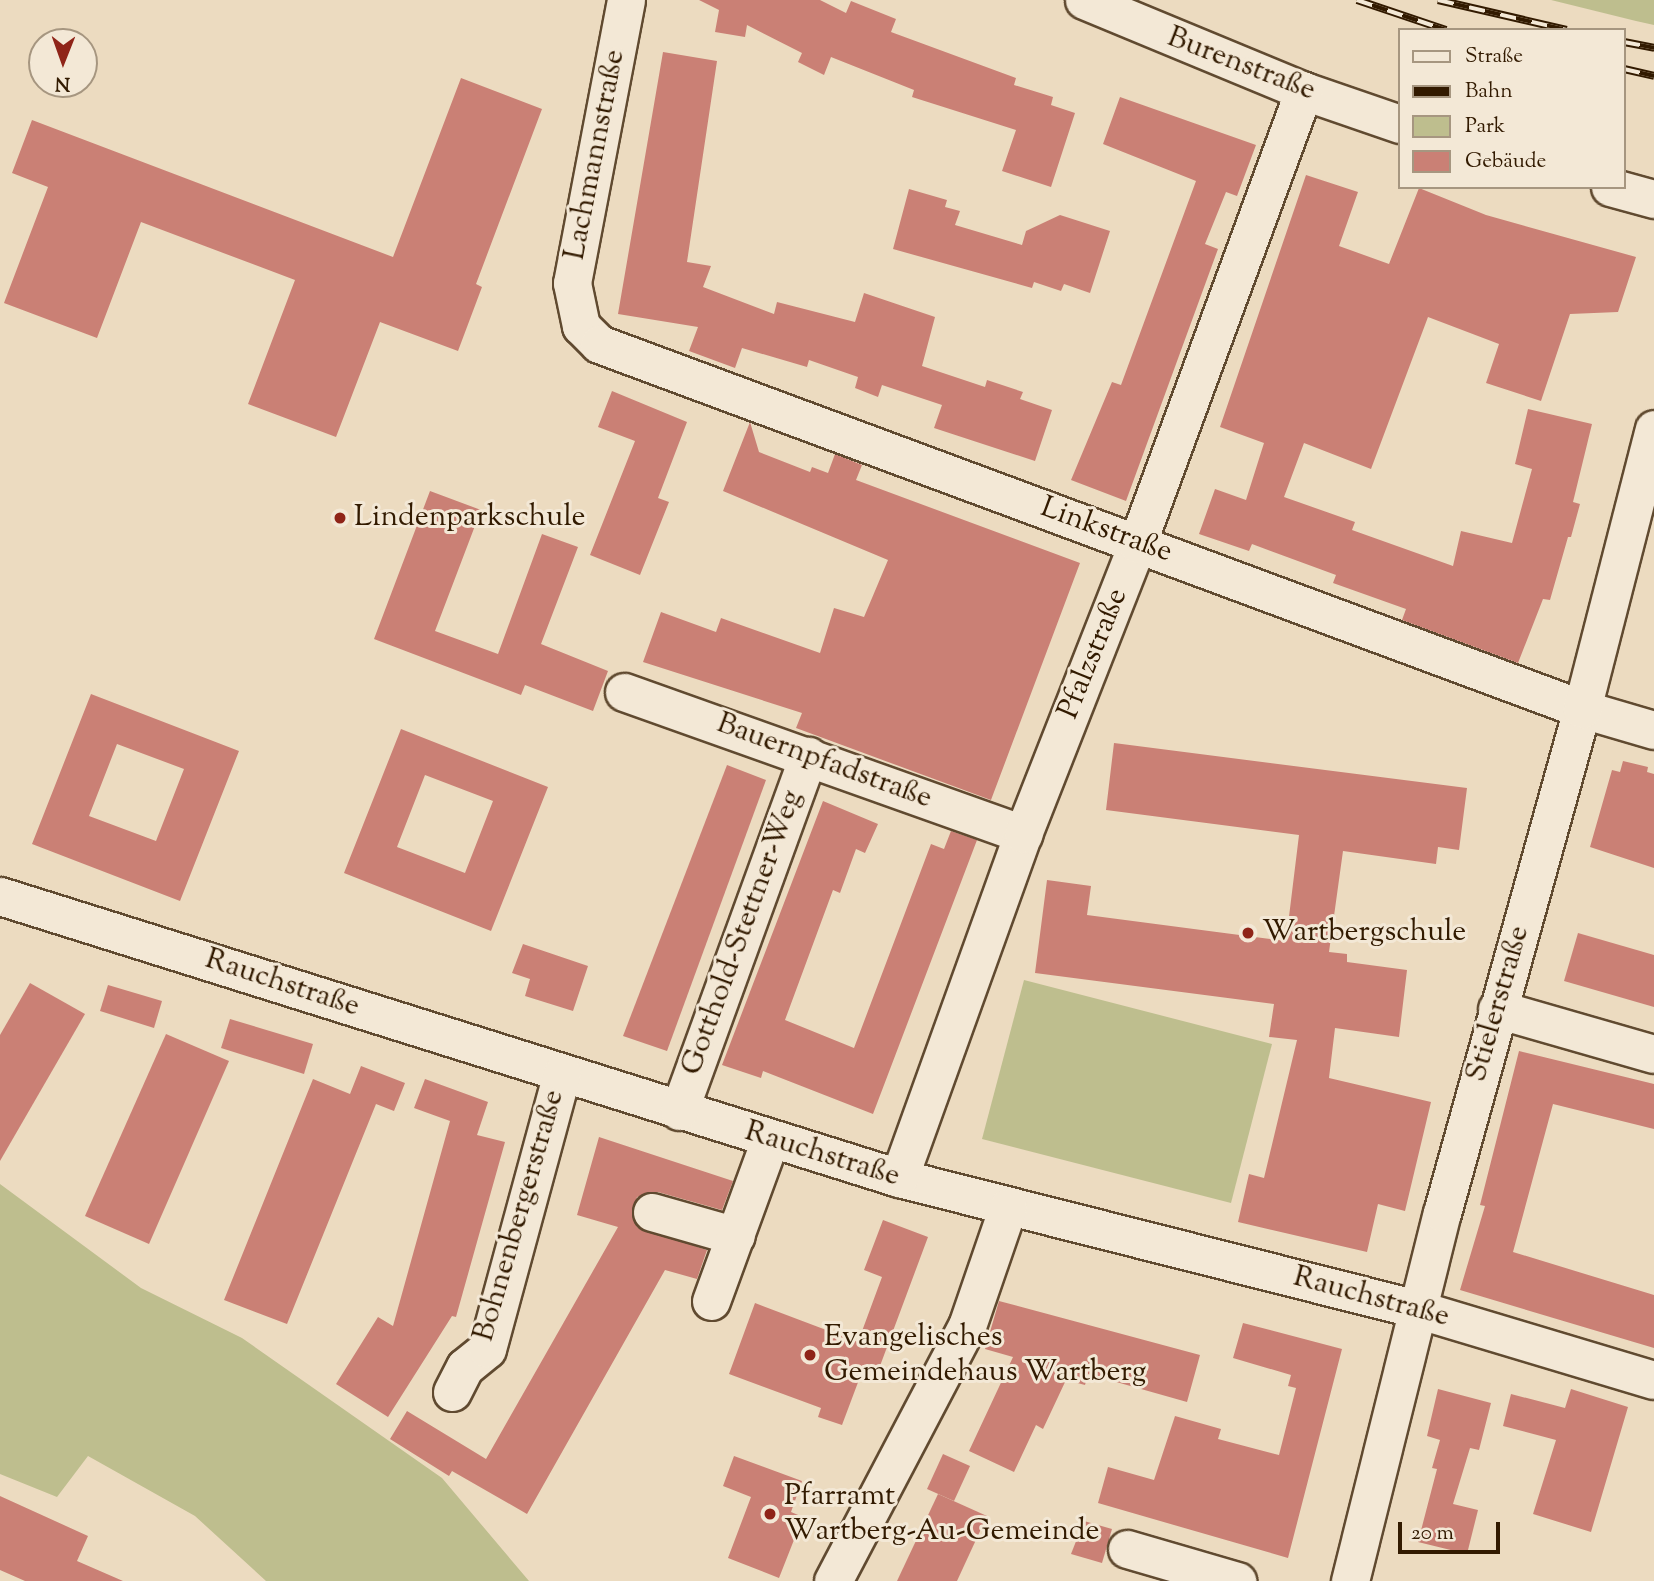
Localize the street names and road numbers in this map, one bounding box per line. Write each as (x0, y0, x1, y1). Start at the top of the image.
street label: Burenstraße (1162, 20, 1320, 110)
street label: Lachmannstraße (558, 47, 634, 263)
street label: Linkstraße (1035, 491, 1177, 571)
street label: Pfalzstraße (1052, 584, 1136, 724)
street label: Bauernpfadstraße (711, 706, 937, 818)
street label: Gotthold-Stettner-Weg (675, 786, 811, 1080)
street label: Stielerstraße (1460, 922, 1538, 1086)
street label: Rauchstraße (200, 942, 364, 1026)
street label: Bohnenbergerstraße (467, 1086, 573, 1346)
street label: Rauchstraße (740, 1114, 904, 1196)
street label: Rauchstraße (1289, 1260, 1453, 1336)

